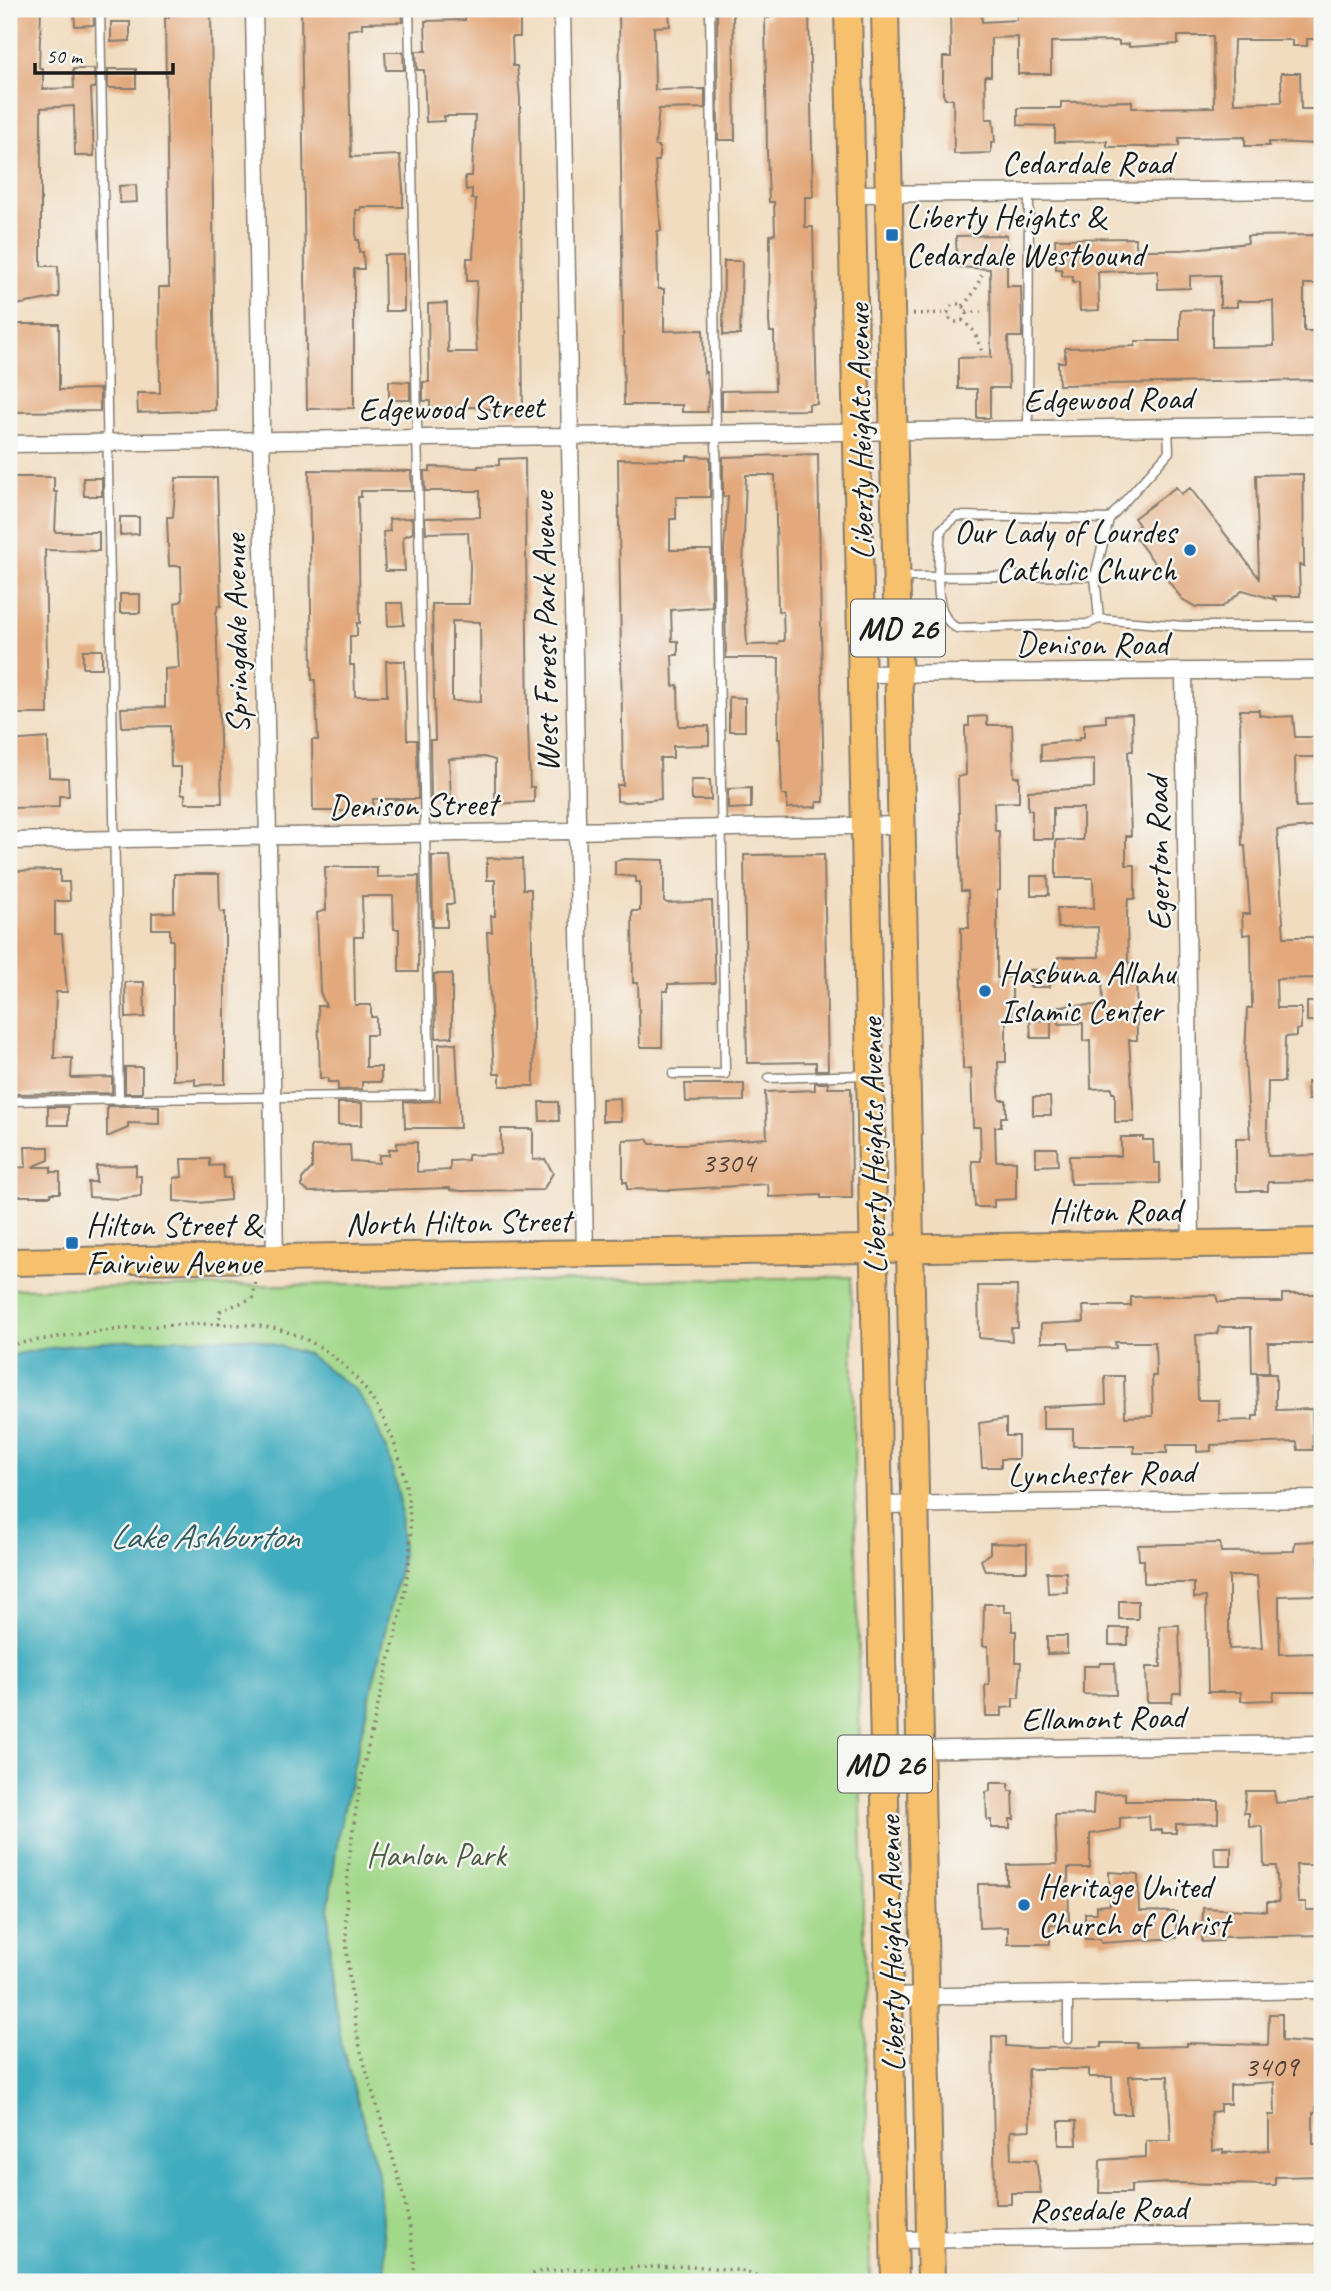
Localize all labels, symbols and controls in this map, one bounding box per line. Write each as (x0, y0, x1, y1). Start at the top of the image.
scale bar (35, 32, 173, 76)
text: 50 m (46, 43, 84, 69)
street label: Cedardale Road (1002, 142, 1177, 184)
place label: Liberty Heights & Cedardale Westbound (906, 196, 1149, 276)
marker: Liberty Heights & Cedardale Westbound (884, 227, 900, 243)
street label: Liberty Heights Avenue (837, 301, 883, 560)
street label: Edgewood Road (1023, 376, 1198, 421)
street label: Edgewood Street (358, 385, 547, 431)
street label: West Forest Park Avenue (522, 489, 568, 773)
place label: Our Lady of Lourdes Catholic Church (954, 511, 1179, 591)
street label: Springdale Avenue (213, 532, 259, 734)
marker: Our Lady of Lourdes Catholic Church (1182, 542, 1198, 558)
road number: MD 26 (851, 600, 945, 656)
street label: Denison Road (1016, 623, 1173, 665)
street label: Egerton Road (1136, 772, 1180, 931)
street label: Denison Street (328, 782, 502, 827)
place label: Hasbuna Allahu Islamic Center (999, 952, 1177, 1032)
marker: Hasbuna Allahu Islamic Center (977, 983, 993, 999)
street label: Liberty Heights Avenue (850, 1015, 896, 1274)
house number: 3304 (701, 1143, 757, 1181)
street label: Hilton Road (1049, 1190, 1186, 1232)
street label: North Hilton Street (345, 1199, 575, 1245)
place label: Hilton Street & Fairview Avenue (86, 1204, 264, 1284)
marker: Hilton Street & Fairview Avenue (64, 1235, 80, 1251)
street label: Lynchester Road (1007, 1450, 1200, 1496)
water label: Lake Ashburton (110, 1514, 301, 1559)
street label: Ellamont Road (1021, 1695, 1190, 1740)
road number: MD 26 (838, 1736, 932, 1792)
street label: Liberty Heights Avenue (868, 1813, 914, 2072)
park label: Hanlon Park (366, 1834, 508, 1876)
place label: Heritage United Church of Christ (1038, 1866, 1233, 1946)
marker: Heritage United Church of Christ (1016, 1897, 1032, 1913)
house number: 3409 (1244, 2047, 1301, 2085)
street label: Rosedale Road (1029, 2187, 1192, 2231)

